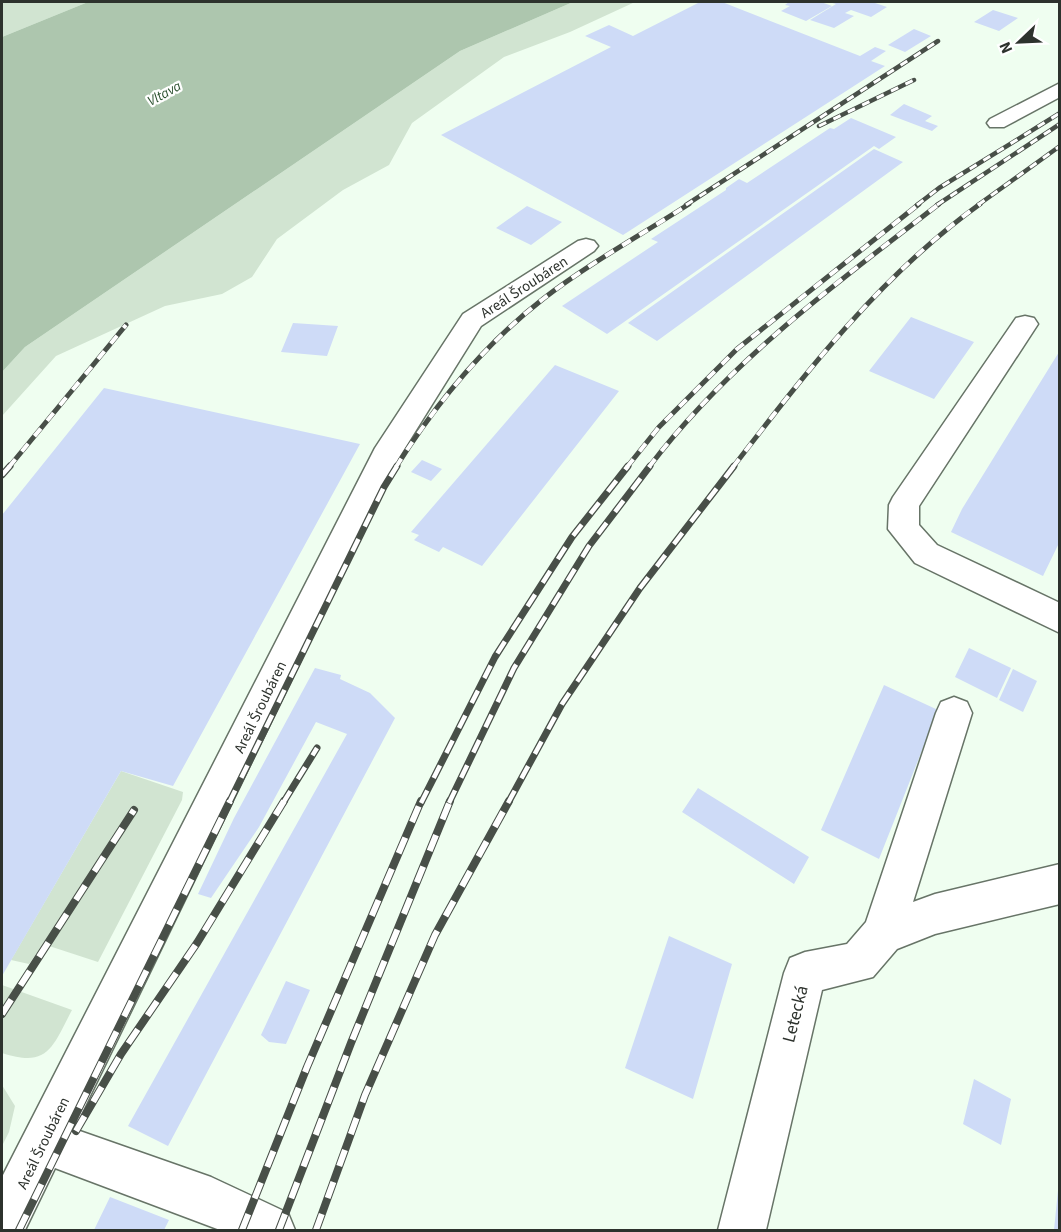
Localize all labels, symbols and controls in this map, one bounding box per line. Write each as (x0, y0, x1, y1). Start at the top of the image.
north arrow (989, 12, 1049, 72)
text: N (994, 38, 1018, 57)
water label: Vltava (144, 76, 186, 111)
street label: Areál Šroubáren (476, 251, 572, 324)
street label: Areál Šroubáren (229, 657, 292, 757)
street label: Letecká (776, 983, 815, 1045)
street label: Areál Šroubáren (12, 1093, 75, 1193)

